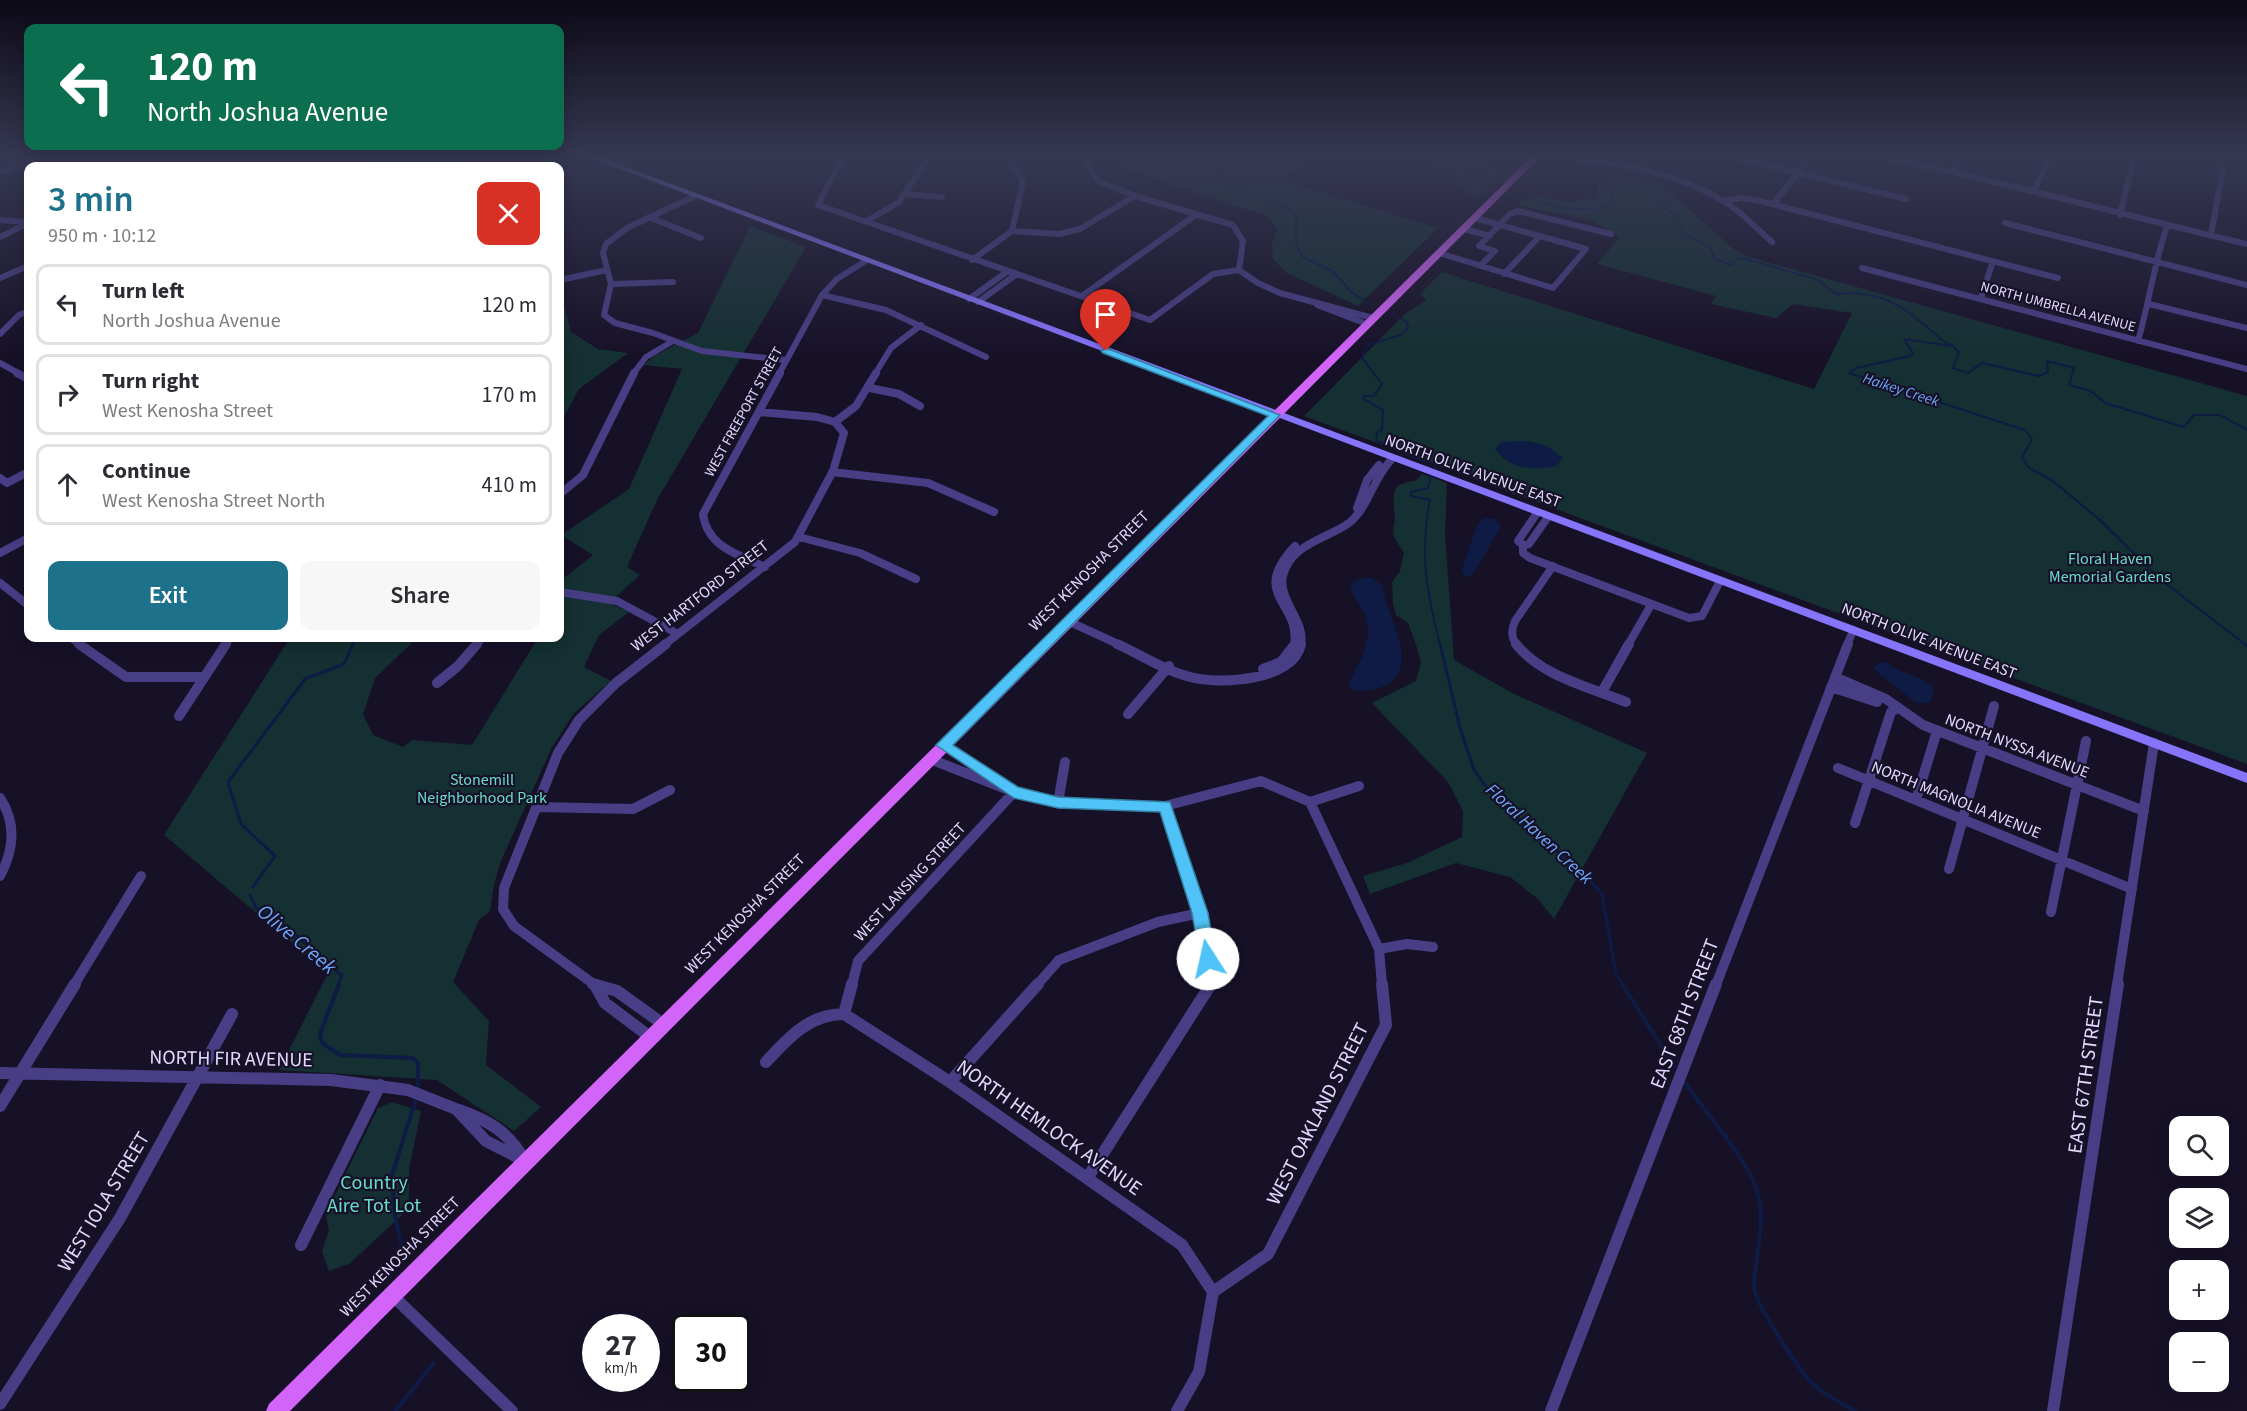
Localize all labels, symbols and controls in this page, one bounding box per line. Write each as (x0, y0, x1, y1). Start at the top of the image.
text: 120 m (147, 37, 258, 97)
icon: left (48, 48, 126, 126)
text: North Joshua Avenue (147, 93, 388, 132)
text: 3 min (48, 174, 134, 225)
button: close (477, 182, 540, 245)
text: 950 m · 10:12 (48, 222, 156, 250)
text: Turn left (102, 275, 184, 307)
street label: NORTH UMBRELLA AVENUE (1978, 277, 2138, 337)
icon: left (51, 288, 84, 321)
text: 120 m (482, 289, 537, 321)
pin (1080, 289, 1131, 351)
icon: arrive (1089, 298, 1122, 331)
text: North Joshua Avenue (102, 307, 281, 335)
street label: WEST FREEPORT STREET (700, 343, 788, 481)
text: Turn right (102, 365, 199, 397)
water label: Haikey Creek (1860, 368, 1943, 413)
icon: right (51, 378, 84, 411)
text: 170 m (482, 379, 537, 411)
text: West Kenosha Street (102, 397, 273, 425)
street label: NORTH OLIVE AVENUE EAST (1382, 429, 1565, 513)
text: Continue (102, 455, 191, 487)
icon: ahead (51, 468, 84, 501)
text: 410 m (482, 469, 537, 501)
text: West Kenosha Street North (102, 487, 325, 515)
street label: WEST KENOSHA STREET (1024, 506, 1154, 636)
street label: WEST HARTFORD STREET (626, 535, 774, 657)
park label: Floral Haven Memorial Gardens (2049, 548, 2171, 588)
button: Exit (48, 561, 288, 630)
button: Share (300, 561, 540, 630)
street label: NORTH OLIVE AVENUE EAST (1838, 597, 2020, 685)
street label: NORTH NYSSA AVENUE (1942, 708, 2092, 784)
street label: NORTH MAGNOLIA AVENUE (1868, 756, 2044, 844)
park label: Stonemill Neighborhood Park (417, 769, 547, 809)
water label: Floral Haven Creek (1480, 778, 1598, 891)
street label: WEST LANSING STREET (849, 817, 971, 946)
street label: WEST KENOSHA STREET (680, 849, 810, 979)
water label: Olive Creek (251, 897, 344, 982)
position arrow (1176, 927, 1240, 991)
street label: EAST 68TH STREET (1644, 935, 1727, 1093)
street label: EAST 67TH STREET (2061, 994, 2111, 1155)
street label: WEST OAKLAND STREET (1260, 1018, 1376, 1210)
street label: NORTH FIR AVENUE (149, 1044, 313, 1074)
street label: NORTH HEMLOCK AVENUE (951, 1053, 1147, 1203)
map controls (2169, 1116, 2229, 1392)
button: search (2169, 1116, 2229, 1176)
street label: WEST IOLA STREET (51, 1127, 157, 1277)
park label: Country Aire Tot Lot (327, 1169, 421, 1220)
button: layers (2169, 1188, 2229, 1248)
street label: WEST KENOSHA STREET (335, 1192, 465, 1322)
button: + (2169, 1260, 2229, 1320)
speed limit sign: 30 (672, 1314, 750, 1392)
text: 27 (605, 1324, 637, 1367)
button: − (2169, 1332, 2229, 1392)
text: km/h (604, 1358, 638, 1379)

